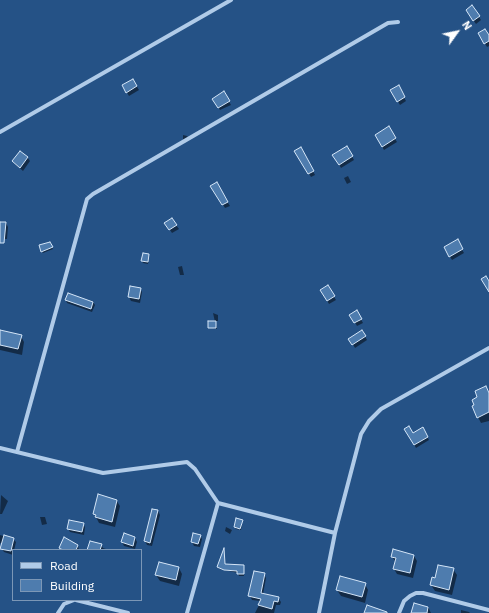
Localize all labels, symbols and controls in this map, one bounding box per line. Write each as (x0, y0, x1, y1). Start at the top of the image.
north arrow (437, 12, 477, 52)
text: N (459, 18, 475, 33)
legend (12, 549, 142, 601)
text: Road (50, 558, 78, 573)
text: Building (50, 578, 94, 593)

